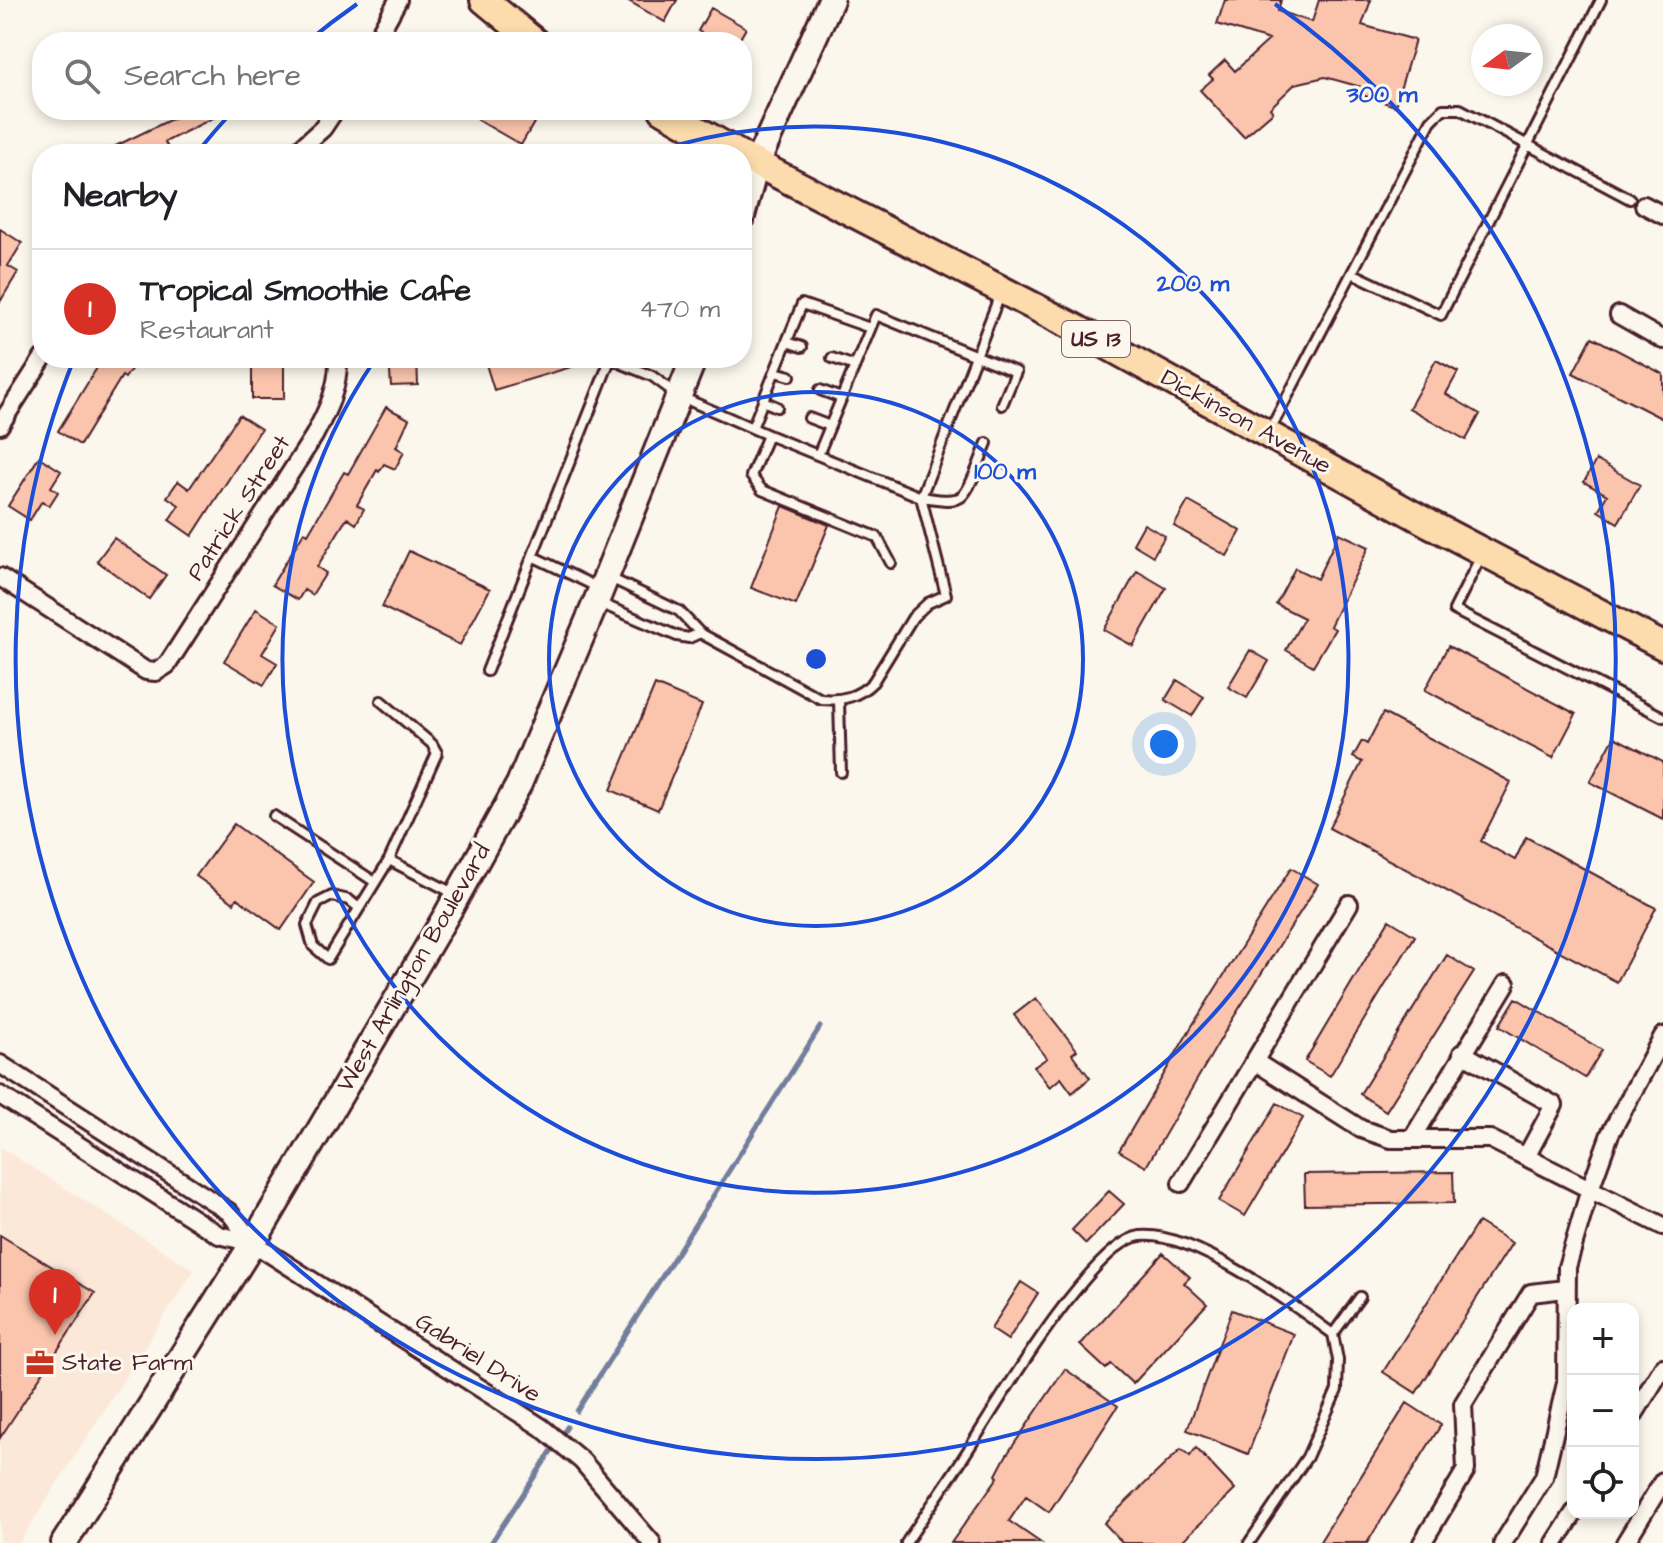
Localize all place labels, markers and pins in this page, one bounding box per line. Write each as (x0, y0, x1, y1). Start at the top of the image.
centre of rings (802, 645, 830, 673)
pin: 1 (29, 1269, 81, 1335)
place label: State Farm (62, 1346, 193, 1380)
office icon: State Farm (25, 1348, 55, 1378)

